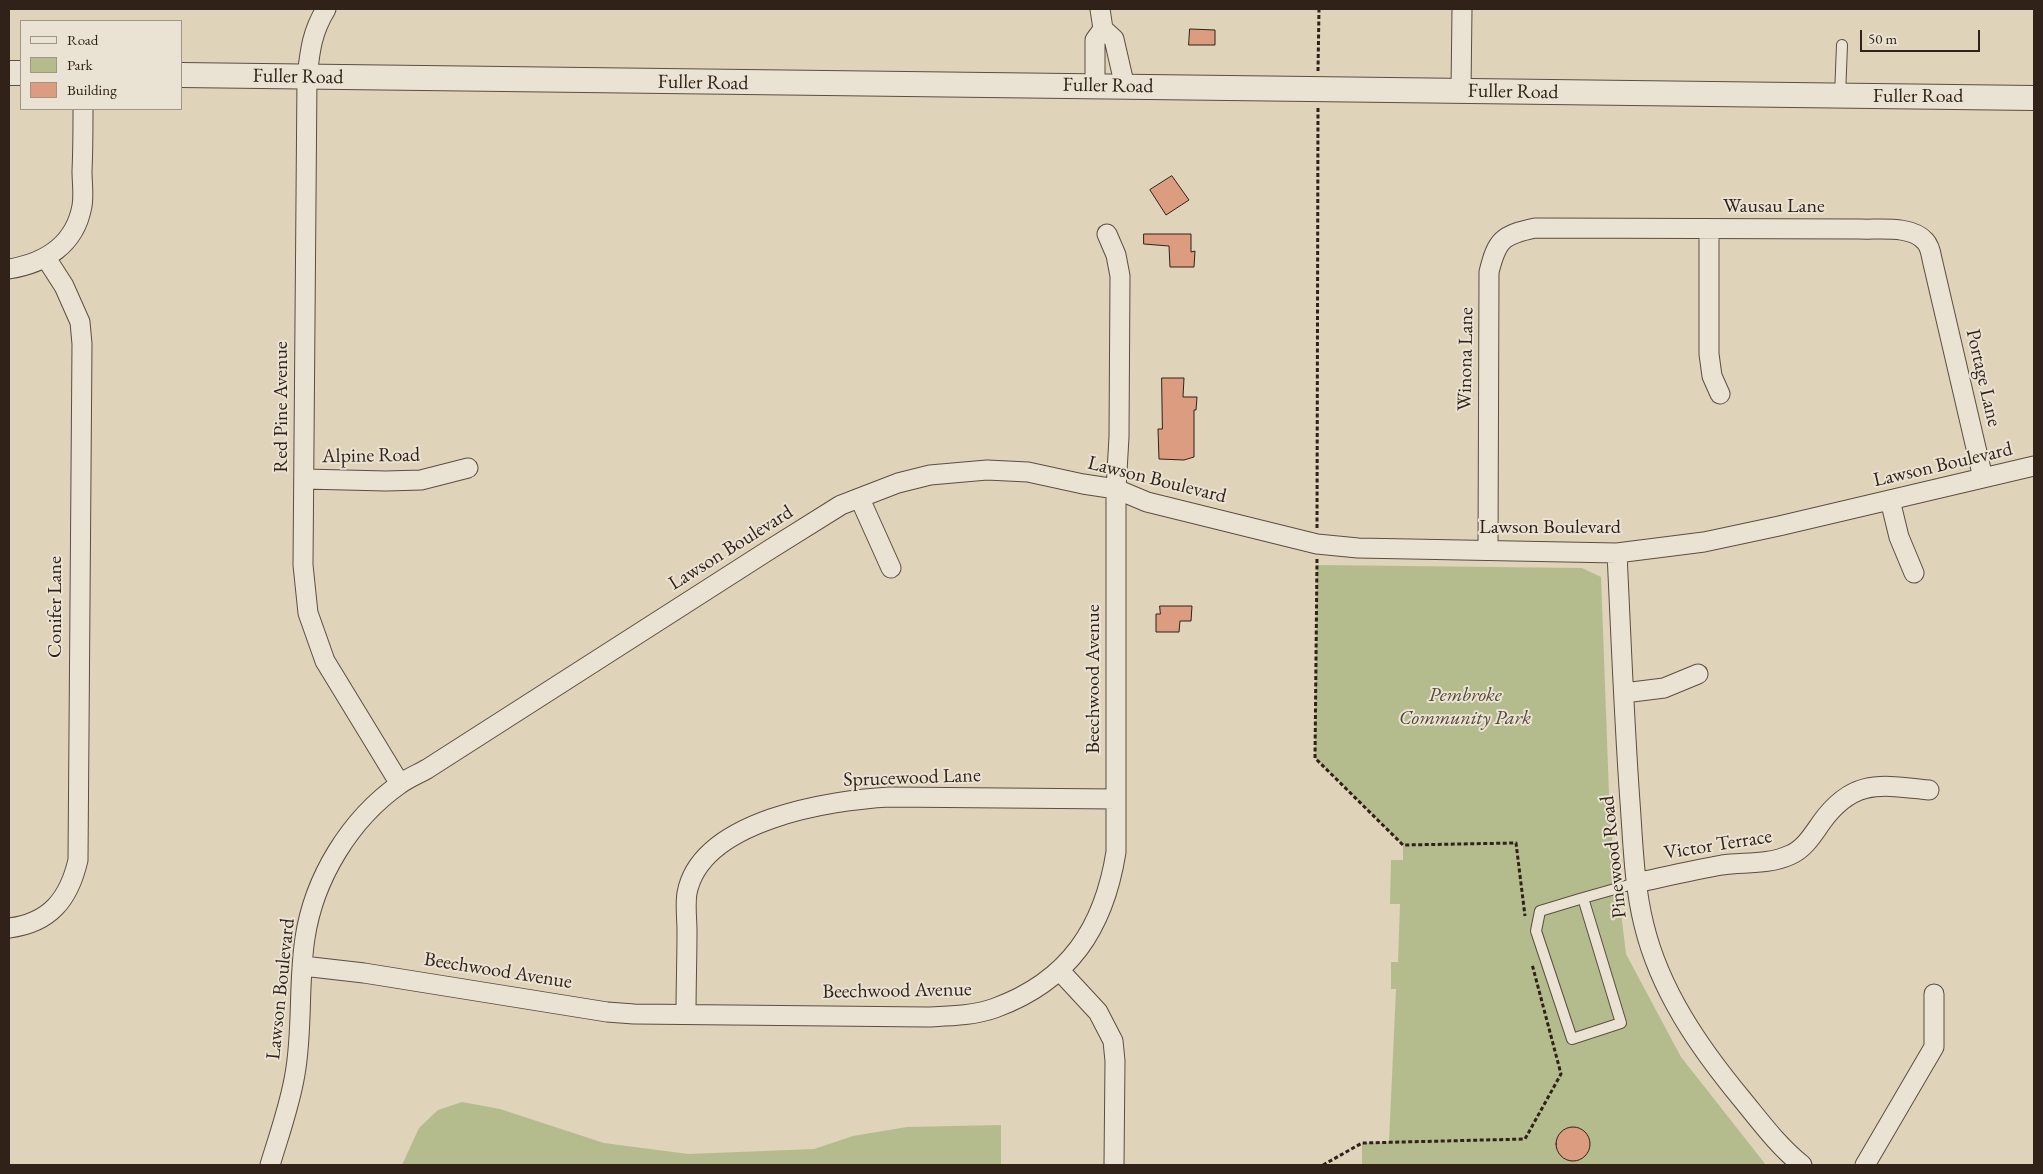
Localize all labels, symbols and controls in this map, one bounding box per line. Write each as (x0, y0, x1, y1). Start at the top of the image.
legend (20, 20, 182, 110)
scale bar (1863, 20, 1983, 52)
text: 50 m (1868, 29, 1897, 48)
text: Road (67, 30, 98, 49)
text: Park (67, 55, 93, 74)
street label: Fuller Road (252, 64, 344, 90)
street label: Fuller Road (657, 70, 749, 96)
street label: Fuller Road (1062, 73, 1154, 99)
street label: Fuller Road (1467, 79, 1559, 105)
text: Building (67, 80, 117, 99)
street label: Fuller Road (1873, 85, 1963, 109)
street label: Wausau Lane (1723, 195, 1825, 219)
street label: Winona Lane (1453, 307, 1479, 411)
street label: Portage Lane (1960, 327, 2006, 429)
street label: Red Pine Avenue (270, 341, 294, 473)
street label: Lawson Boulevard (1871, 437, 2015, 493)
street label: Alpine Road (322, 443, 420, 469)
street label: Lawson Boulevard (1085, 451, 1229, 509)
street label: Lawson Boulevard (664, 500, 798, 596)
street label: Lawson Boulevard (1479, 516, 1621, 540)
street label: Conifer Lane (44, 556, 68, 658)
street label: Beechwood Avenue (1082, 604, 1106, 754)
park label: Pembroke Community Park (1399, 684, 1531, 731)
street label: Sprucewood Lane (843, 764, 981, 792)
street label: Pinewood Road (1596, 794, 1632, 920)
street label: Victor Terrace (1662, 825, 1774, 865)
street label: Lawson Boulevard (262, 917, 300, 1061)
street label: Beechwood Avenue (422, 947, 574, 995)
street label: Beechwood Avenue (822, 978, 972, 1004)

